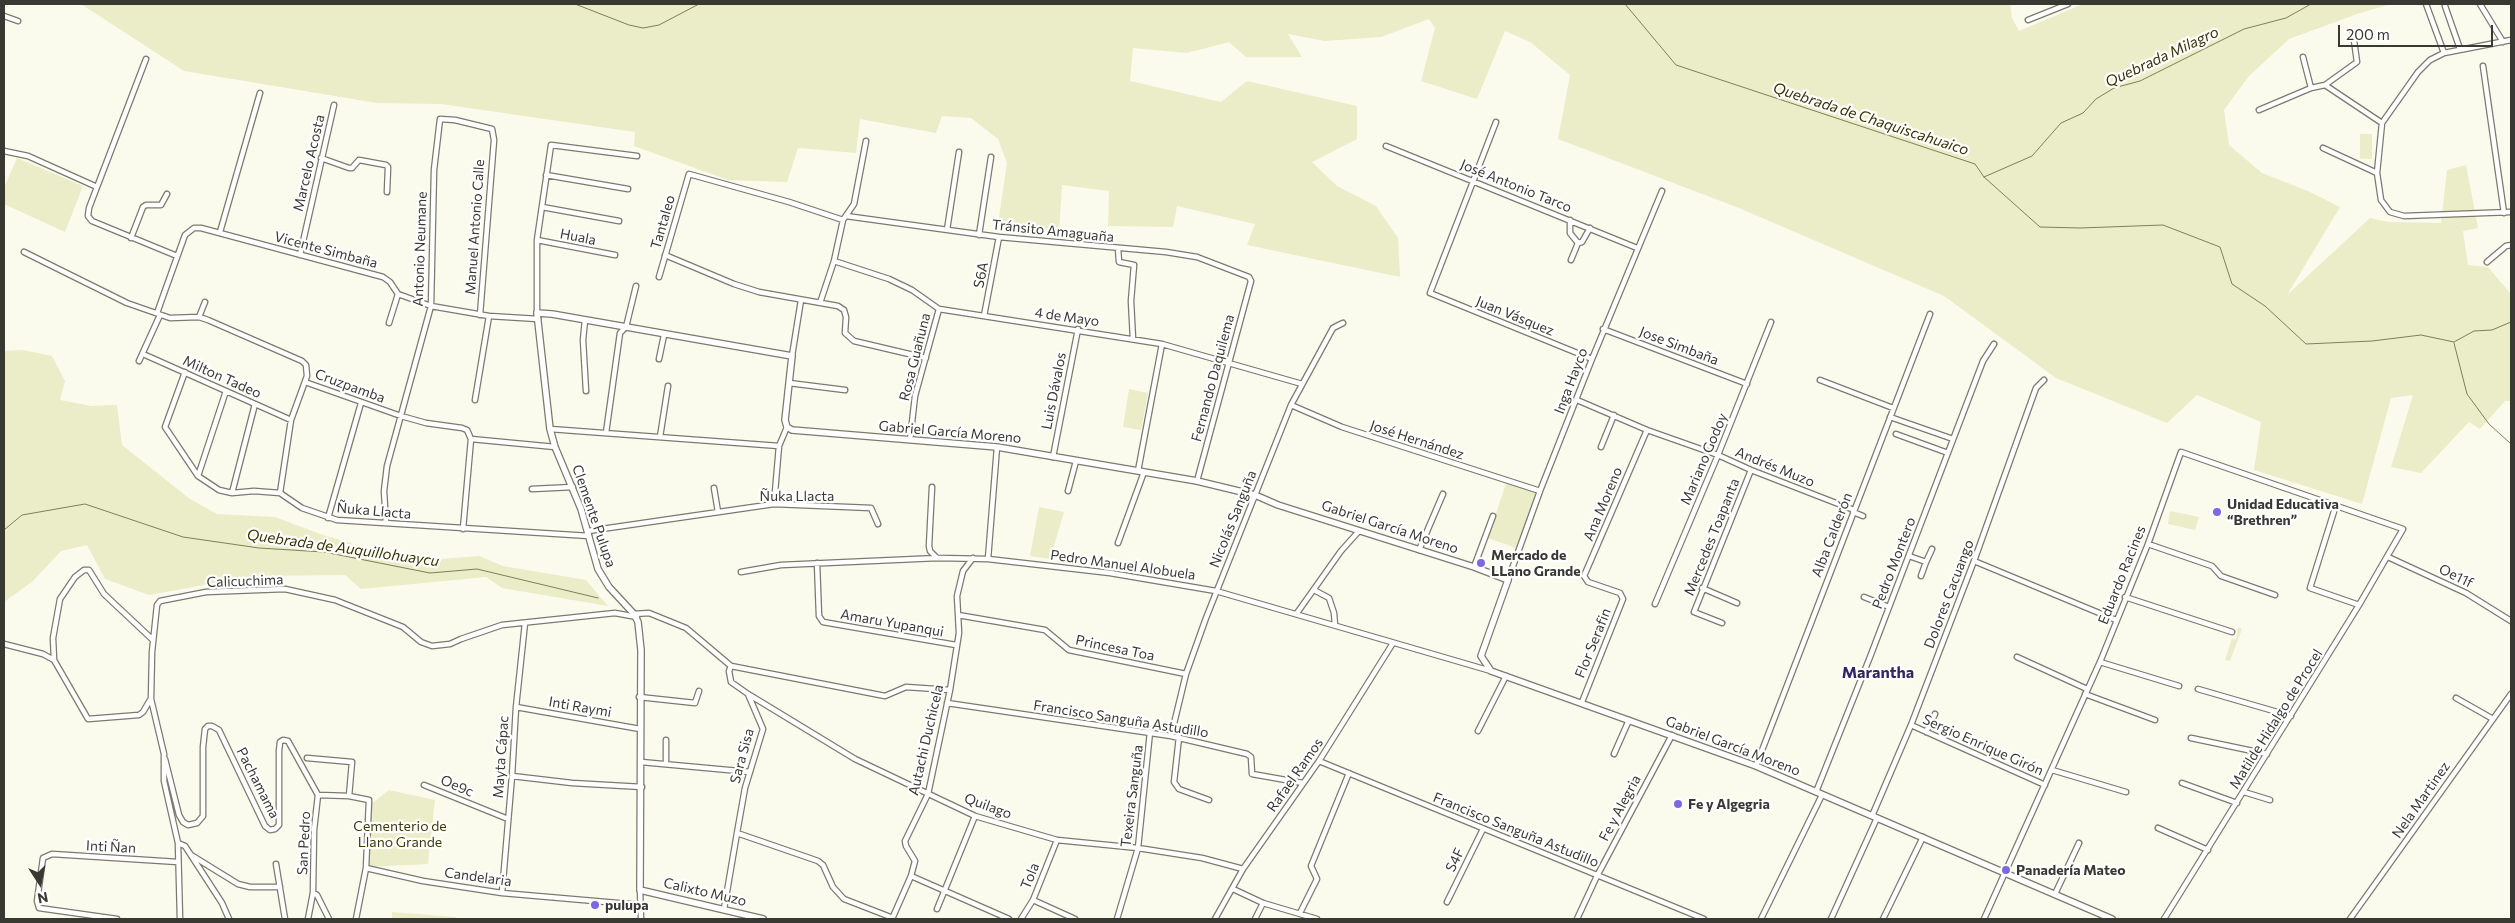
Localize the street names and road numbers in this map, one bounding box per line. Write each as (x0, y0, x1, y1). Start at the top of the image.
street label: Marcelo Acosta (290, 113, 328, 213)
street label: José Antonio Tarco (1458, 156, 1574, 216)
street label: Manuel Antonio Calle (462, 159, 488, 295)
street label: Antonio Neumane (410, 191, 430, 307)
street label: Tantaleo (647, 193, 679, 251)
street label: Tránsito Amaguaña (991, 216, 1115, 246)
street label: Huala (558, 225, 598, 249)
street label: Vicente Simbaña (273, 228, 379, 272)
street label: S6A (970, 261, 992, 289)
street label: Juan Vásquez (1473, 293, 1557, 339)
street label: 4 de Mayo (1034, 304, 1100, 330)
street label: Rosa Guañuna (896, 311, 934, 403)
street label: Fernando Daquilema (1188, 313, 1238, 443)
street label: Jose Simbaña (1637, 323, 1721, 369)
street label: Inga Hayco (1551, 346, 1591, 416)
street label: Luis Dávalos (1038, 351, 1070, 431)
street label: Milton Tadeo (180, 352, 264, 402)
street label: Cruzpamba (313, 366, 387, 406)
street label: Mariano Godoy (1677, 411, 1731, 507)
street label: Gabriel García Moreno (878, 417, 1022, 447)
street label: José Hernández (1368, 417, 1466, 463)
street label: Andrés Muzo (1733, 443, 1817, 491)
street label: Clemente Pulupa (569, 462, 619, 570)
street label: Ana Moreno (1580, 465, 1626, 543)
street label: Nicolás Sanguña (1206, 468, 1260, 570)
street label: Mercedes Toapanta (1681, 476, 1743, 598)
street label: Ñuka Llacta (760, 488, 834, 504)
street label: Alba Calderón (1808, 490, 1856, 580)
street label: Gabriel García Moreno (1319, 497, 1461, 557)
street label: Ñuka Llacta (336, 499, 412, 523)
street label: Pedro Montero (1869, 515, 1919, 611)
street label: Eduardo Racines (2095, 523, 2149, 627)
street label: Dolores Cacuango (1921, 537, 1977, 651)
street label: Pedro Manuel Alobuela (1049, 546, 1197, 584)
street label: Oe11f (2436, 560, 2476, 592)
street label: Calicuchima (206, 571, 284, 591)
street label: Amaru Yupanqui (839, 606, 945, 640)
street label: Flor Serafin (1571, 606, 1615, 680)
street label: Princesa Toa (1074, 631, 1156, 665)
street label: Matilde Hidalgo de Procel (2226, 646, 2326, 792)
street label: Autachi Duchicela (905, 683, 947, 797)
street label: Inti Raymi (547, 693, 613, 721)
street label: Francisco Sanguña Astudillo (1032, 697, 1210, 741)
street label: Sergio Enrique Girón (1920, 711, 2046, 779)
street label: Gabriel García Moreno (1663, 713, 1803, 779)
street label: Mayta Cápac (490, 715, 512, 799)
street label: Sara Sisa (727, 727, 757, 785)
street label: Rafael Ramos (1263, 735, 1327, 815)
street label: Texeira Sanguña (1117, 744, 1147, 848)
street label: Pachamama (233, 745, 283, 821)
street label: Nela Martinez (2388, 759, 2454, 841)
street label: Oe9c (438, 772, 476, 800)
street label: Fe y Alegria (1596, 772, 1644, 844)
street label: Francisco Sanguña Astudillo (1431, 789, 1601, 871)
street label: Quilago (962, 790, 1014, 822)
street label: San Pedro (294, 811, 314, 875)
street label: Inti Ñan (86, 837, 136, 857)
street label: S4F (1442, 845, 1468, 875)
street label: Tola (1017, 860, 1043, 892)
street label: Candelaria (443, 864, 513, 890)
street label: Calixto Muzo (662, 874, 748, 910)

